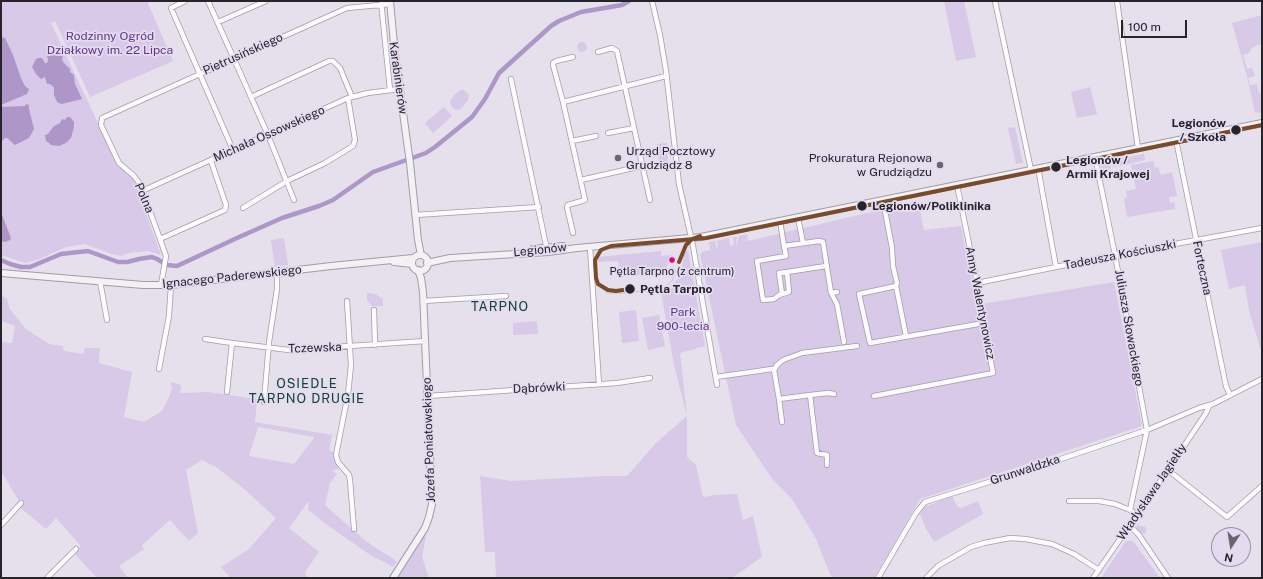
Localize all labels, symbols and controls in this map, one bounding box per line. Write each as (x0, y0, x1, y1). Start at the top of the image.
scale bar (1123, 12, 1189, 38)
text: 100 m (1128, 20, 1161, 34)
park label: Rodzinny Ogród Działkowy im. 22 Lipca (47, 29, 173, 57)
street label: Pietrusińskiego (201, 30, 285, 78)
street label: Karabinierów (386, 41, 410, 115)
street label: Michała Ossowskiego (211, 103, 327, 165)
place label: Legionów / Szkoła (1171, 116, 1226, 144)
marker: Legionów / Szkoła (1229, 123, 1243, 137)
place label: Urząd Pocztowy Grudziądz 8 (626, 144, 715, 172)
place label: Prokuratura Rejonowa w Grudziądzu (809, 151, 932, 179)
marker: Urząd Pocztowy Grudziądz 8 (613, 153, 623, 163)
place label: Legionów / Armii Krajowej (1066, 153, 1150, 181)
marker: Prokuratura Rejonowa w Grudziądzu (935, 160, 945, 170)
marker: Legionów / Armii Krajowej (1049, 160, 1063, 174)
street label: Polna (131, 181, 157, 215)
marker: Legionów/Poliklinika (855, 199, 869, 213)
place label: Legionów/Poliklinika (872, 199, 991, 213)
street label: Tadeusza Kościuszki (1063, 237, 1177, 273)
street label: Forteczna (1189, 239, 1215, 297)
street label: Legionów (513, 240, 567, 260)
street label: Anny Walentynowicz (962, 245, 998, 361)
marker: Pętla Tarpno (z centrum) (667, 255, 677, 265)
street label: Ignacego Paderewskiego (162, 263, 302, 291)
place label: Pętla Tarpno (z centrum) (610, 265, 734, 279)
street label: Juliusza Słowackiego (1112, 269, 1146, 387)
marker: Pętla Tarpno (623, 282, 637, 296)
place label: Pętla Tarpno (640, 282, 712, 296)
district label: TARPNO (471, 299, 529, 315)
park label: Park 900-lecia (657, 305, 709, 333)
street label: Tczewska (288, 340, 342, 356)
district label: OSIEDLE TARPNO DRUGIE (249, 376, 365, 407)
street label: Józefa Poniatowskiego (420, 377, 438, 503)
street label: Dąbrówki (512, 379, 566, 397)
street label: Władysława Jagiełły (1114, 441, 1190, 543)
street label: Grunwaldzka (988, 452, 1062, 488)
north arrow (1211, 527, 1251, 567)
text: N (1223, 551, 1234, 565)

